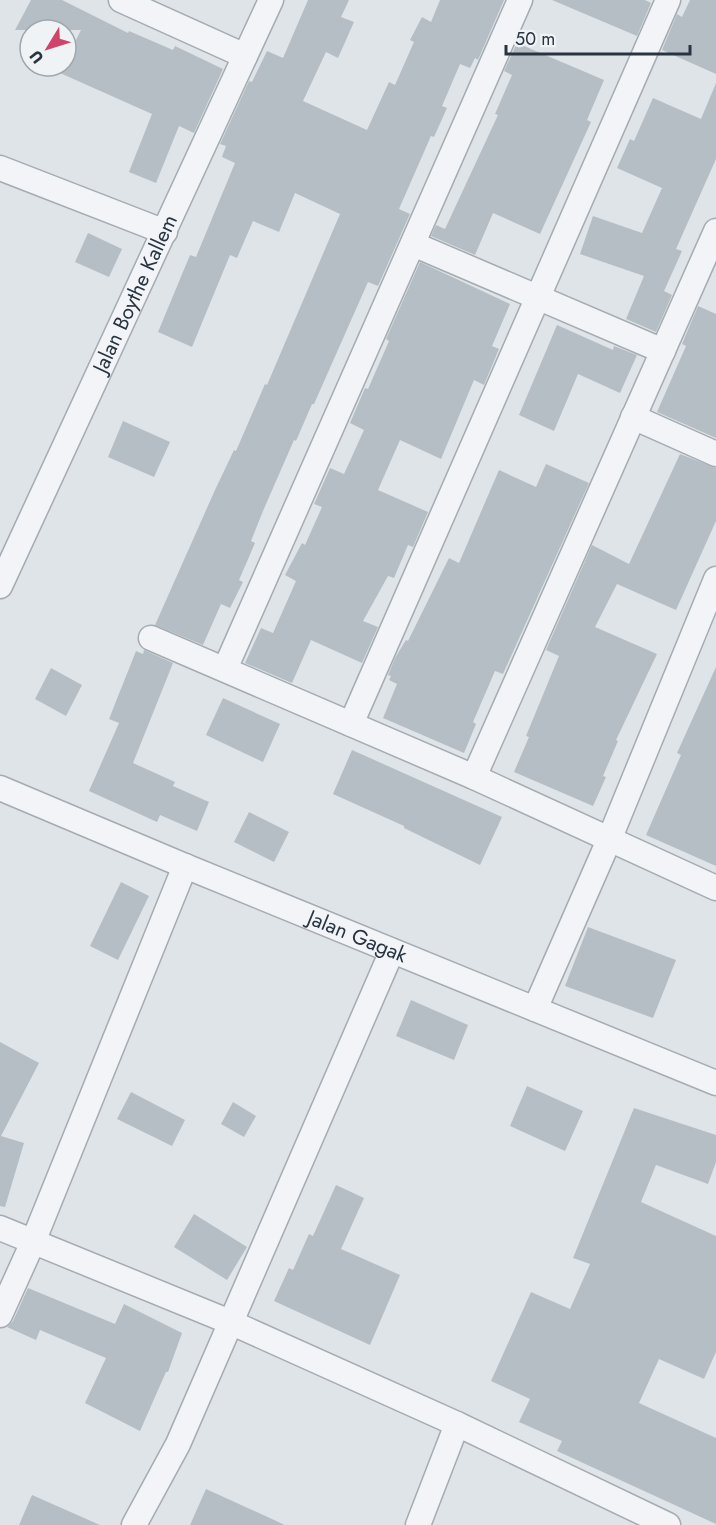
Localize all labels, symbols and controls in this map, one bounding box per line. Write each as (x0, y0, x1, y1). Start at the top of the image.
north arrow (18, 18, 78, 78)
scale bar (506, 18, 690, 56)
text: 50 m (515, 26, 555, 52)
text: U (24, 45, 49, 68)
street label: Jalan Boythe Kallem (84, 210, 185, 381)
street label: Jalan Gagak (300, 902, 412, 971)

